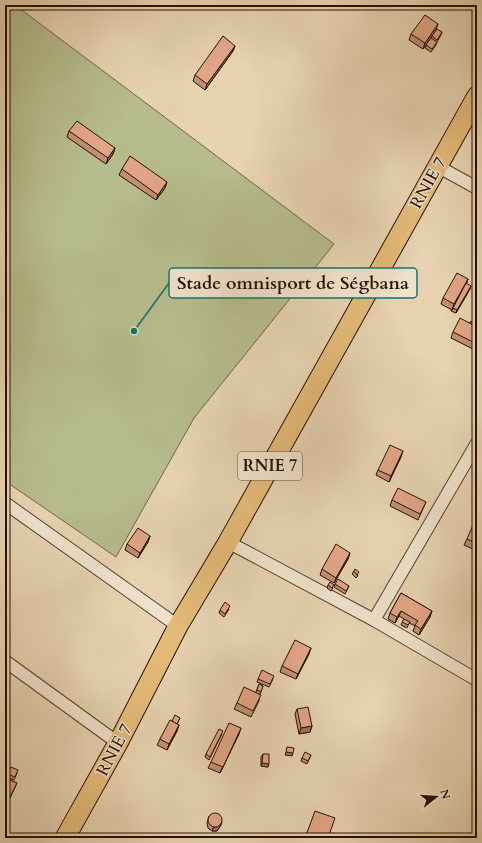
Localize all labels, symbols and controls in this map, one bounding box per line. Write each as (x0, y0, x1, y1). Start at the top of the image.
street label: RNIE 7 (404, 153, 452, 213)
callout: Stade omnisport de Ségbana (169, 268, 417, 298)
text: Stade omnisport de Ségbana (177, 271, 409, 296)
road number: RNIE 7 (238, 452, 302, 480)
street label: RNIE 7 (91, 720, 137, 780)
north arrow (416, 777, 456, 817)
text: N (437, 787, 454, 801)

